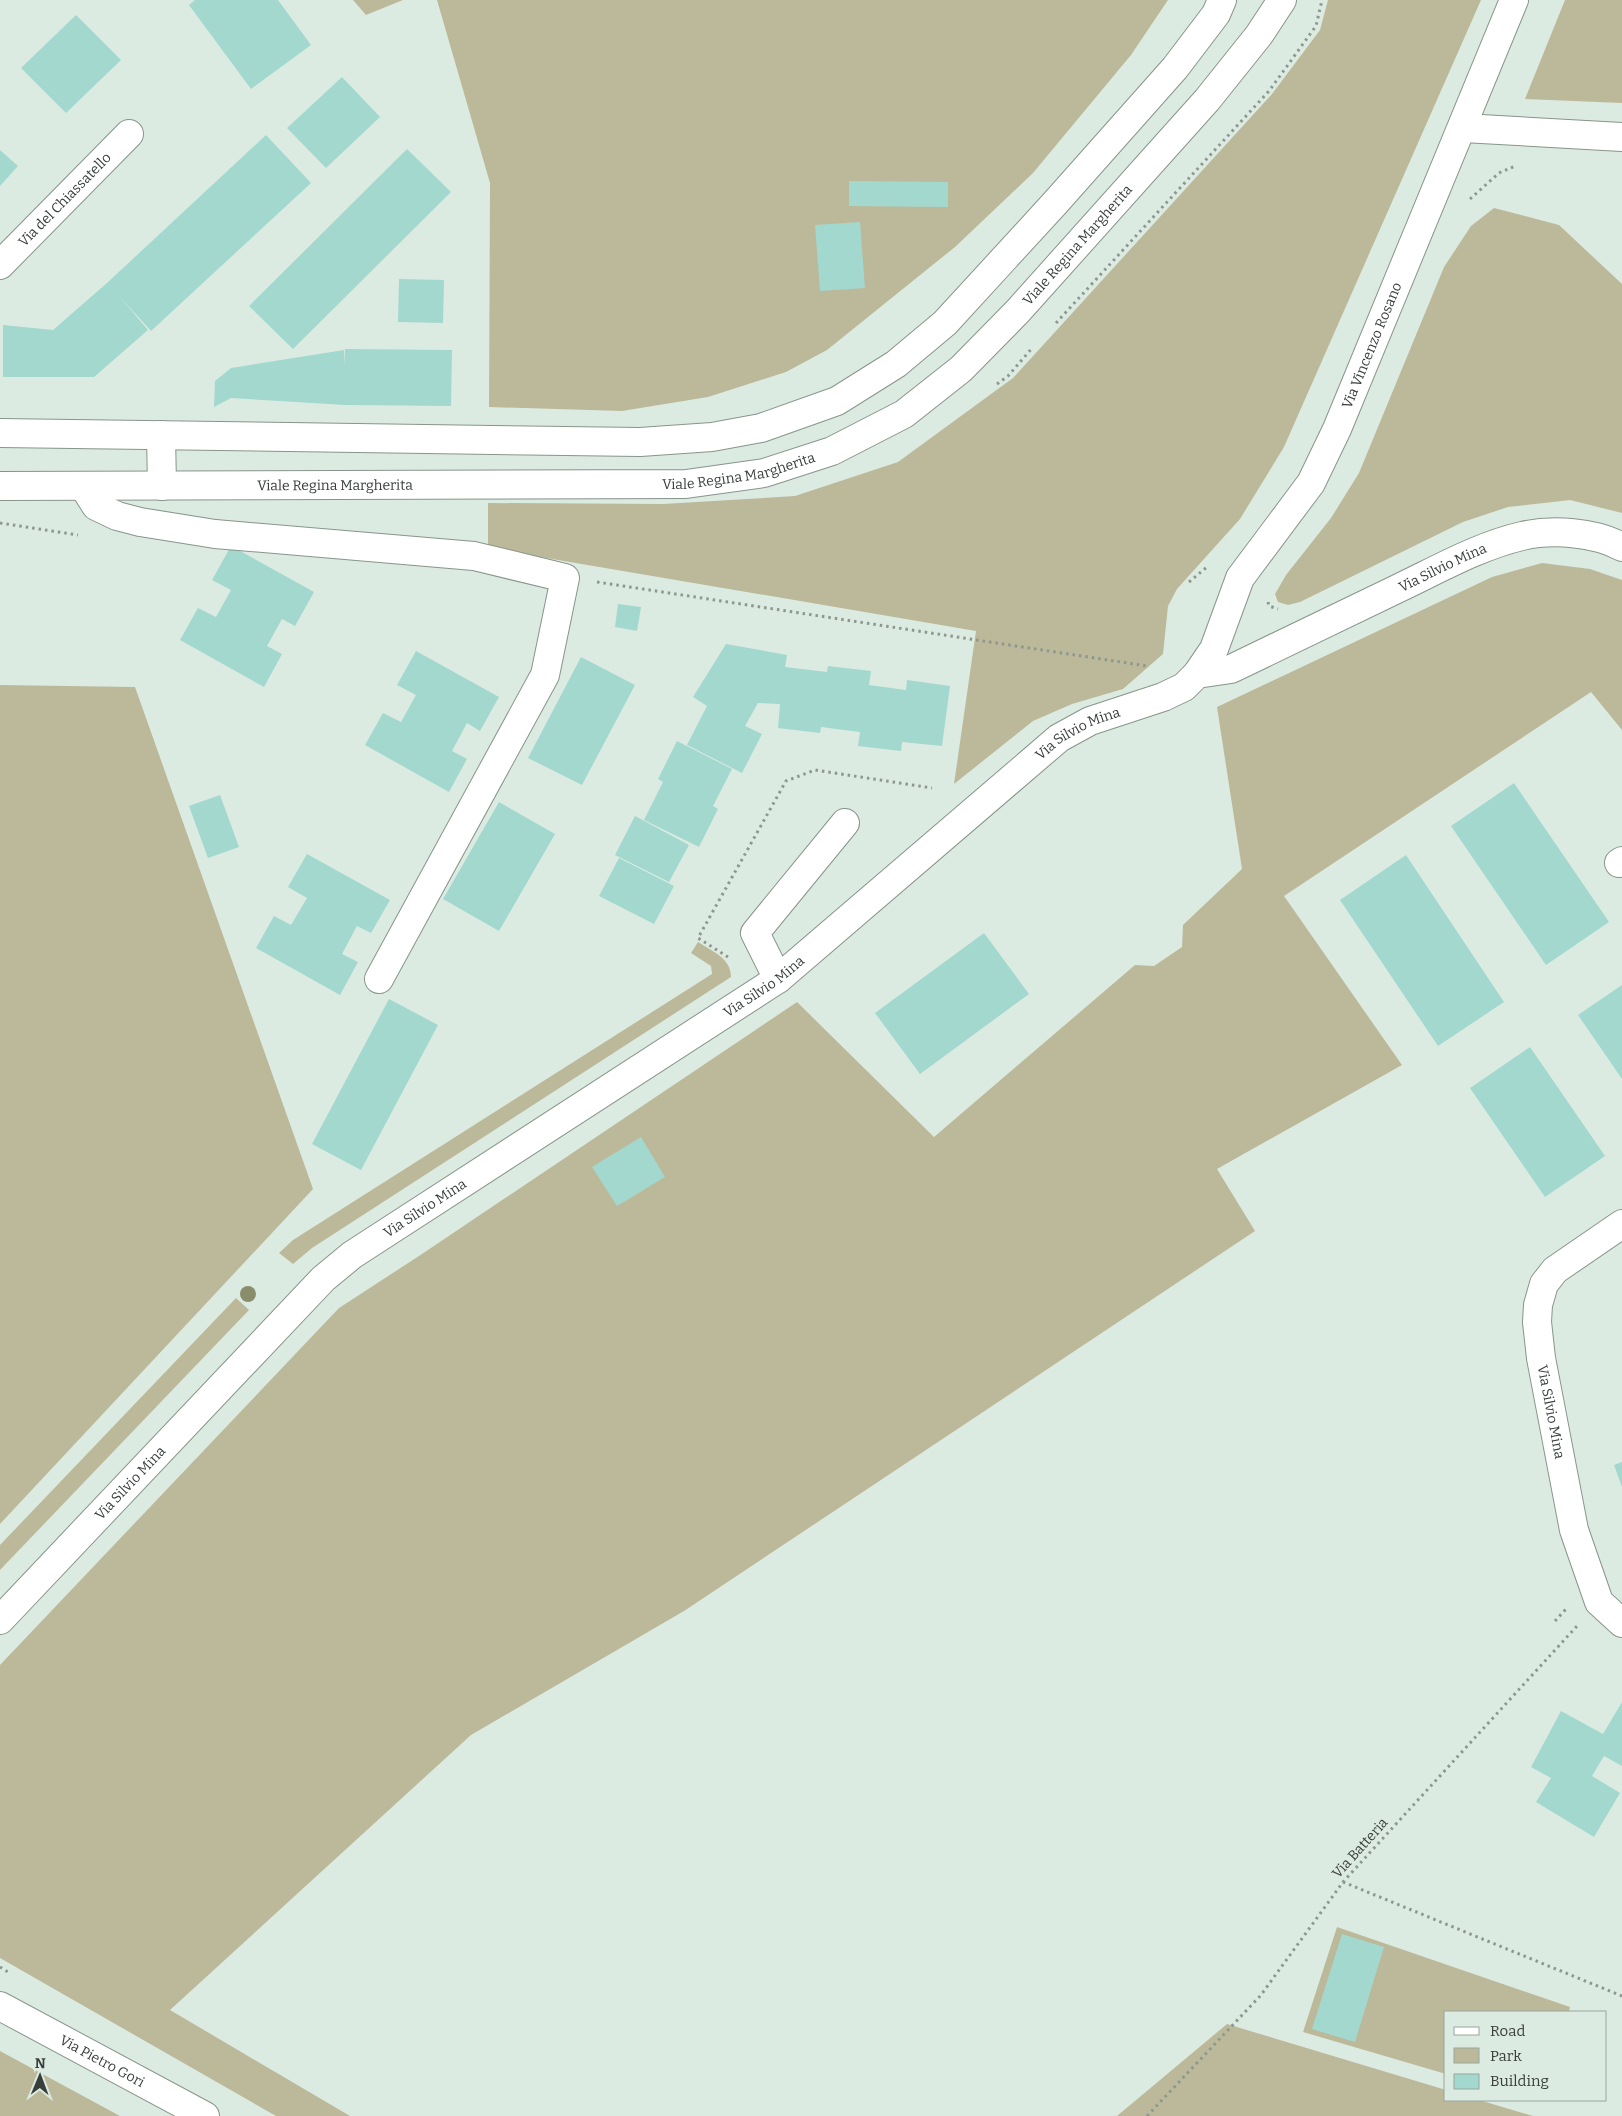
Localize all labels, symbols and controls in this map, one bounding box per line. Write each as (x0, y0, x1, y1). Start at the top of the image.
street label: Via del Chiassatello (15, 149, 115, 250)
street label: Viale Regina Margherita (1019, 181, 1136, 308)
street label: Via Vincenzo Rosano (1338, 280, 1405, 411)
street label: Viale Regina Margherita (662, 448, 817, 493)
street label: Viale Regina Margherita (257, 476, 413, 494)
street label: Via Silvio Mina (1396, 539, 1489, 595)
street label: Via Silvio Mina (1032, 703, 1122, 763)
street label: Via Silvio Mina (720, 952, 808, 1021)
street label: Via Silvio Mina (380, 1175, 470, 1241)
street label: Via Silvio Mina (1534, 1364, 1569, 1460)
street label: Via Silvio Mina (91, 1442, 169, 1523)
street label: Via Batteria (1329, 1814, 1392, 1882)
legend (1444, 2011, 1607, 2101)
text: Road (1490, 2022, 1525, 2040)
street label: Via Pietro Gori (57, 2031, 148, 2091)
text: Park (1490, 2047, 1522, 2065)
north arrow (15, 2051, 65, 2101)
text: N (35, 2055, 46, 2072)
text: Building (1490, 2072, 1549, 2090)

